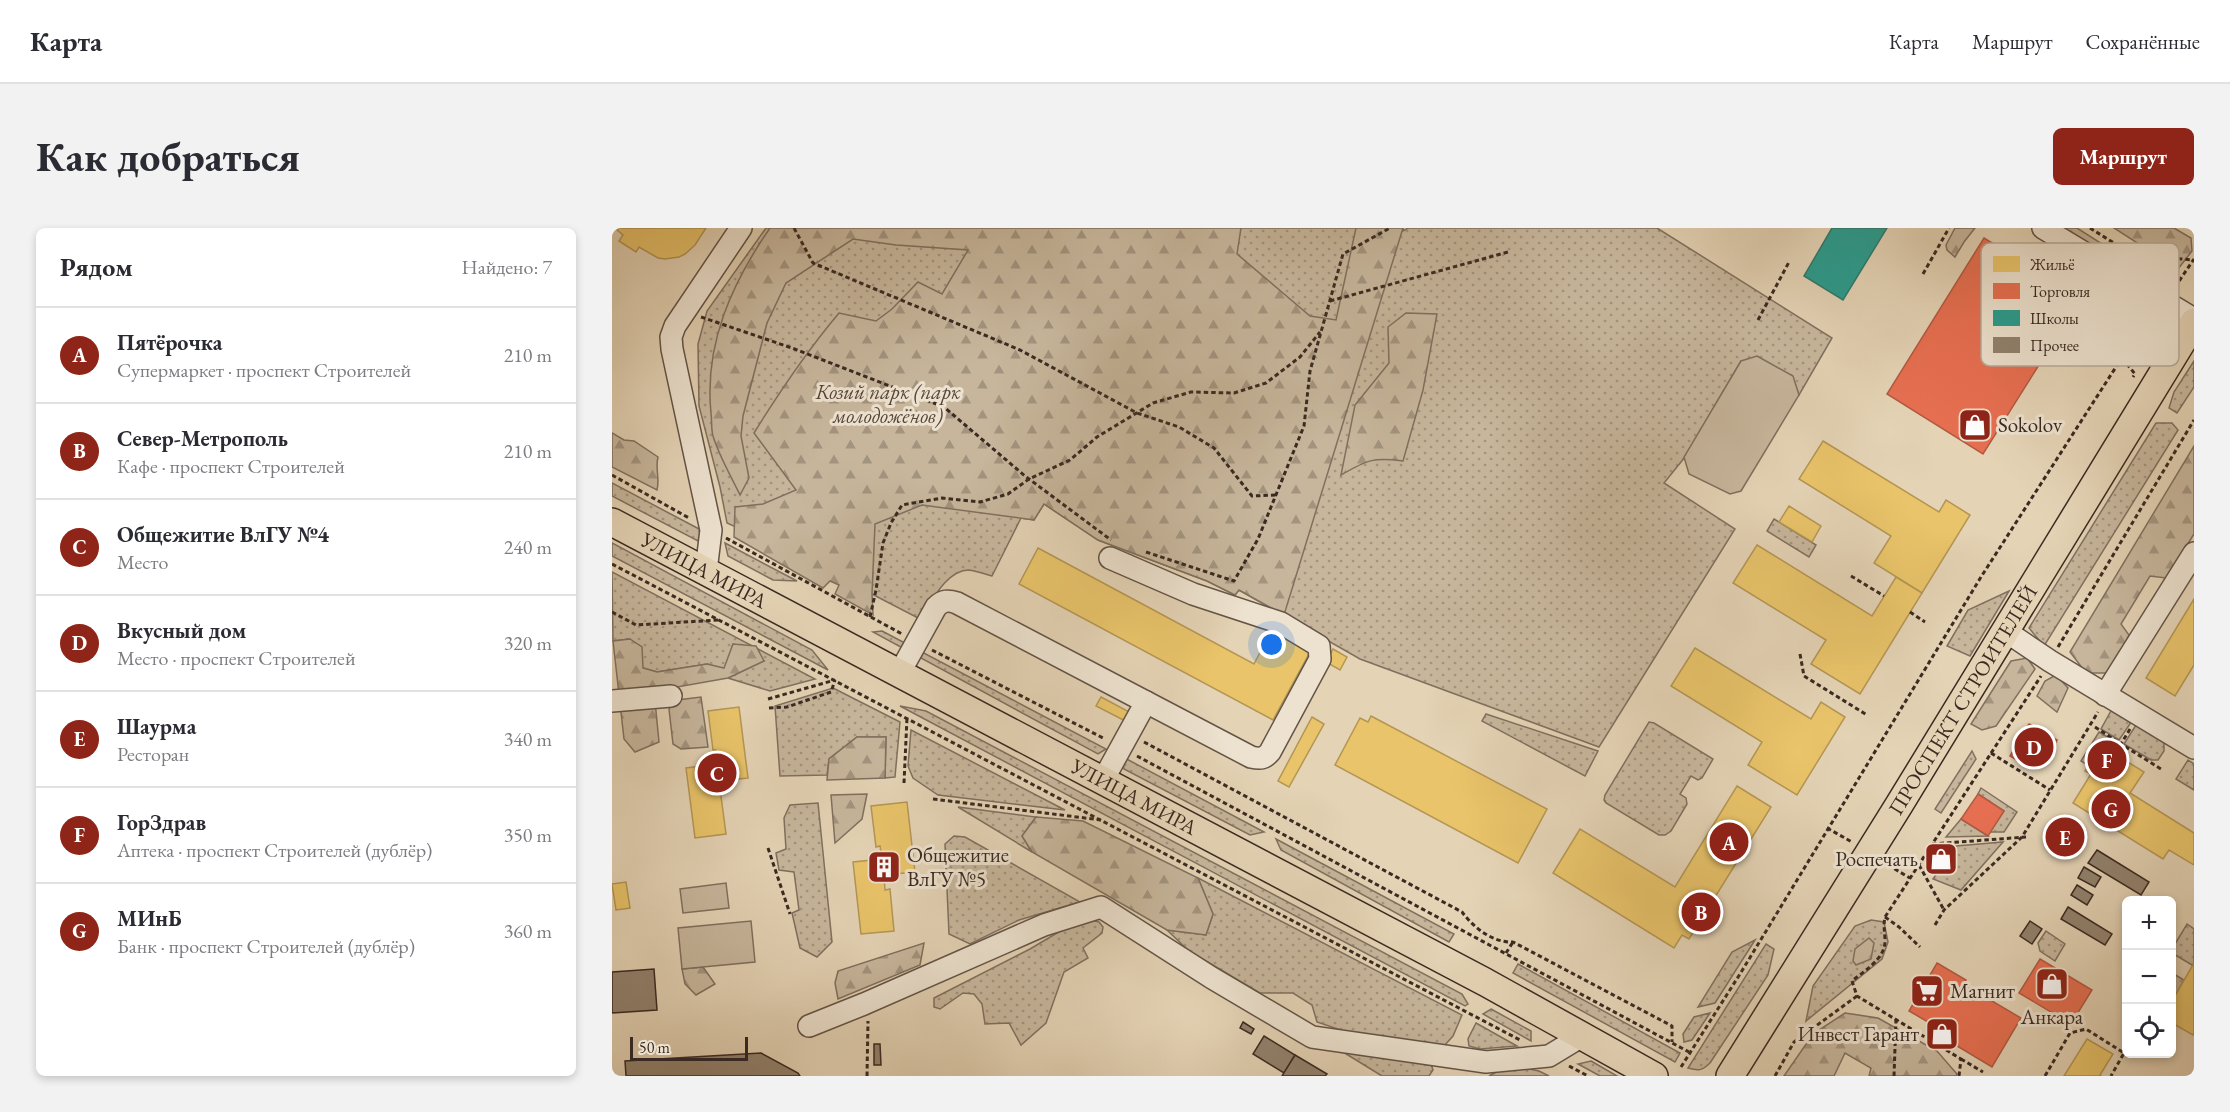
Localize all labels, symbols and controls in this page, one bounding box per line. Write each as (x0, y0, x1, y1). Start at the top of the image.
text: Карта (30, 23, 102, 59)
text: Карта (1889, 28, 1939, 55)
text: Маршрут (1972, 28, 2053, 55)
text: Сохранённые (2086, 28, 2200, 55)
button: Маршрут (2053, 128, 2194, 185)
text: Как добраться (36, 129, 300, 184)
legend (1981, 243, 2179, 366)
text: Рядом (60, 250, 133, 284)
text: Найдено: 7 (461, 254, 552, 280)
text: Жильё (2029, 254, 2075, 275)
text: Торговля (2030, 281, 2090, 302)
text: Школы (2030, 308, 2079, 329)
text: Пятёрочка (117, 328, 222, 357)
text: Прочее (2030, 335, 2079, 356)
text: A (72, 342, 87, 368)
text: 210 m (504, 342, 552, 368)
text: Супермаркет · проспект Строителей (117, 357, 411, 383)
park label: Козий парк (парк молодожёнов) (814, 378, 962, 429)
shop icon: Sokolov (1957, 407, 1993, 443)
place label: Sokolov (1998, 411, 2063, 438)
text: Север-Метрополь (117, 424, 288, 453)
text: B (73, 438, 86, 464)
text: 210 m (504, 438, 552, 464)
text: Кафе · проспект Строителей (117, 453, 345, 479)
text: Общежитие ВлГУ №4 (117, 520, 329, 549)
street label: УЛИЦА МИРА (636, 525, 772, 615)
text: C (72, 534, 87, 560)
text: 240 m (504, 534, 552, 560)
text: Место (117, 549, 168, 575)
street label: ПРОСПЕКТ СТРОИТЕЛЕЙ (1882, 580, 2043, 820)
text: Вкусный дом (117, 616, 246, 645)
text: D (72, 630, 87, 656)
text: 320 m (504, 630, 552, 656)
your location (1257, 630, 1286, 659)
text: Место · проспект Строителей (117, 645, 355, 671)
text: Шаурма (117, 712, 196, 741)
pin: D (2014, 724, 2054, 770)
text: E (74, 726, 85, 752)
text: 340 m (504, 726, 552, 752)
pin: F (2088, 738, 2126, 782)
text: Ресторан (117, 741, 189, 767)
pin: C (698, 750, 736, 796)
street label: УЛИЦА МИРА (1066, 752, 1202, 841)
pin: G (2092, 786, 2130, 832)
text: ГорЗдрав (117, 808, 206, 837)
pin: E (2046, 814, 2084, 860)
pin: A (1710, 820, 1748, 864)
text: F (74, 822, 85, 848)
text: 350 m (504, 822, 552, 848)
text: Аптека · проспект Строителей (дублёр) (117, 837, 432, 863)
place label: Общежитие ВлГУ №5 (907, 841, 1009, 892)
shop icon: Роспечать (1923, 841, 1959, 877)
place label: Роспечать (1835, 845, 1918, 872)
building icon: Общежитие ВлГУ №5 (866, 849, 902, 885)
pin: B (1682, 890, 1720, 934)
map controls (2122, 896, 2176, 1058)
button: + (2122, 896, 2176, 950)
text: МИнБ (117, 904, 182, 933)
text: G (72, 918, 87, 944)
text: 360 m (504, 918, 552, 944)
text: Банк · проспект Строителей (дублёр) (117, 933, 415, 959)
button: − (2122, 950, 2176, 1004)
shop icon: Анкара (2034, 966, 2070, 1002)
supermarket icon: Магнит (1909, 973, 1945, 1009)
place label: Магнит (1950, 977, 2015, 1004)
place label: Анкара (2020, 1003, 2084, 1030)
button: locate (2122, 1004, 2176, 1058)
shop icon: Инвест Гарант (1924, 1016, 1960, 1052)
place label: Инвест Гарант (1798, 1020, 1919, 1047)
scale bar (630, 1034, 748, 1062)
text: 50 m (639, 1037, 670, 1058)

